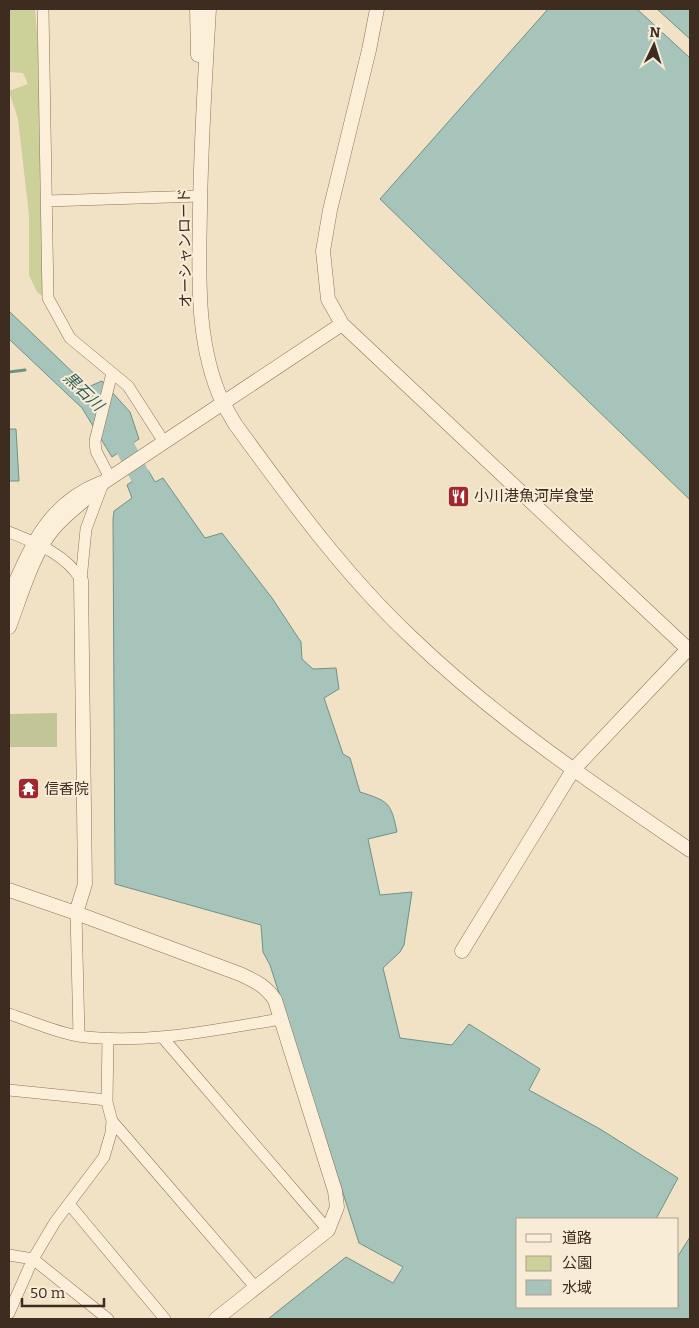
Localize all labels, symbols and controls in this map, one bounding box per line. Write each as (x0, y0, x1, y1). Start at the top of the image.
north arrow (629, 20, 679, 70)
text: N (649, 24, 661, 41)
street label: オーシャンロード (175, 188, 195, 308)
water label: 黒石川 (60, 368, 109, 416)
restaurant icon: 小川港魚河岸食堂 (446, 484, 470, 508)
place label: 小川港魚河岸食堂 (474, 487, 594, 505)
temple icon: 信香院 (16, 777, 40, 801)
place label: 信香院 (44, 780, 89, 798)
legend (516, 1218, 679, 1308)
text: 道路 (562, 1229, 592, 1247)
text: 公園 (562, 1254, 592, 1272)
scale bar (22, 1276, 105, 1308)
text: 水域 (562, 1279, 592, 1297)
text: 50 m (30, 1284, 66, 1302)

